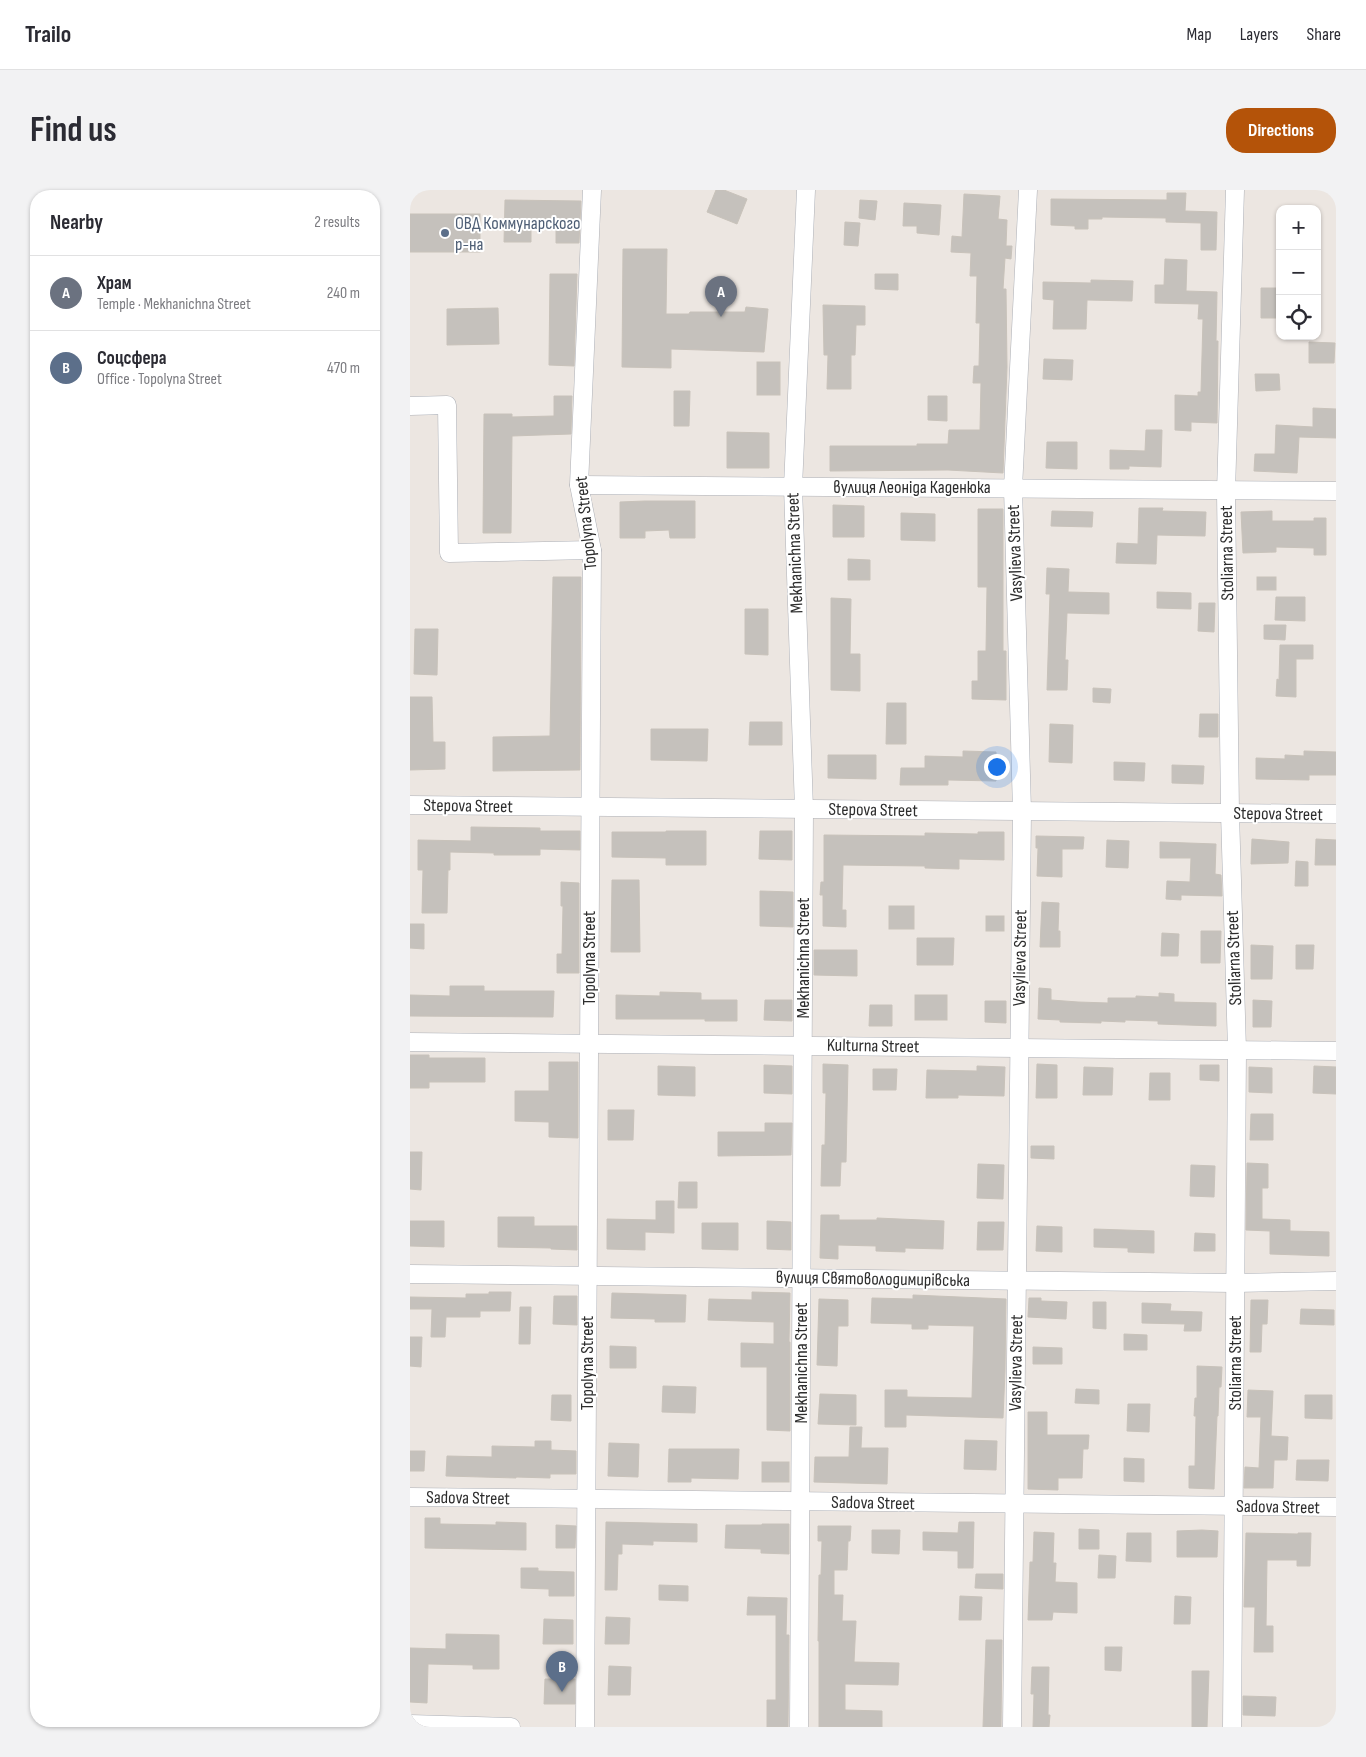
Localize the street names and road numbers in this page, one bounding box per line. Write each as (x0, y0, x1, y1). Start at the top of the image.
street label: Topolyna Street (571, 475, 601, 571)
street label: вулиця Леоніда Каденюка (833, 477, 991, 498)
street label: Mekhanichna Street (782, 492, 808, 614)
street label: Vasylieva Street (1003, 504, 1027, 602)
street label: Stoliarna Street (1216, 505, 1238, 601)
street label: Stepova Street (423, 795, 513, 817)
street label: Stepova Street (828, 799, 918, 821)
street label: Stepova Street (1233, 803, 1323, 825)
street label: Mekhanichna Street (793, 897, 814, 1018)
street label: Vasylieva Street (1009, 909, 1031, 1006)
street label: Topolyna Street (579, 910, 600, 1005)
street label: Stoliarna Street (1222, 910, 1246, 1006)
street label: Kulturna Street (827, 1035, 920, 1057)
street label: вулиця Святоволодимирівська (776, 1267, 970, 1291)
street label: Mekhanichna Street (791, 1302, 812, 1423)
street label: Vasylieva Street (1005, 1314, 1027, 1411)
street label: Topolyna Street (577, 1315, 598, 1410)
street label: Stoliarna Street (1225, 1315, 1246, 1411)
street label: Sadova Street (426, 1487, 511, 1509)
street label: Sadova Street (831, 1492, 916, 1514)
street label: Sadova Street (1236, 1496, 1321, 1518)

